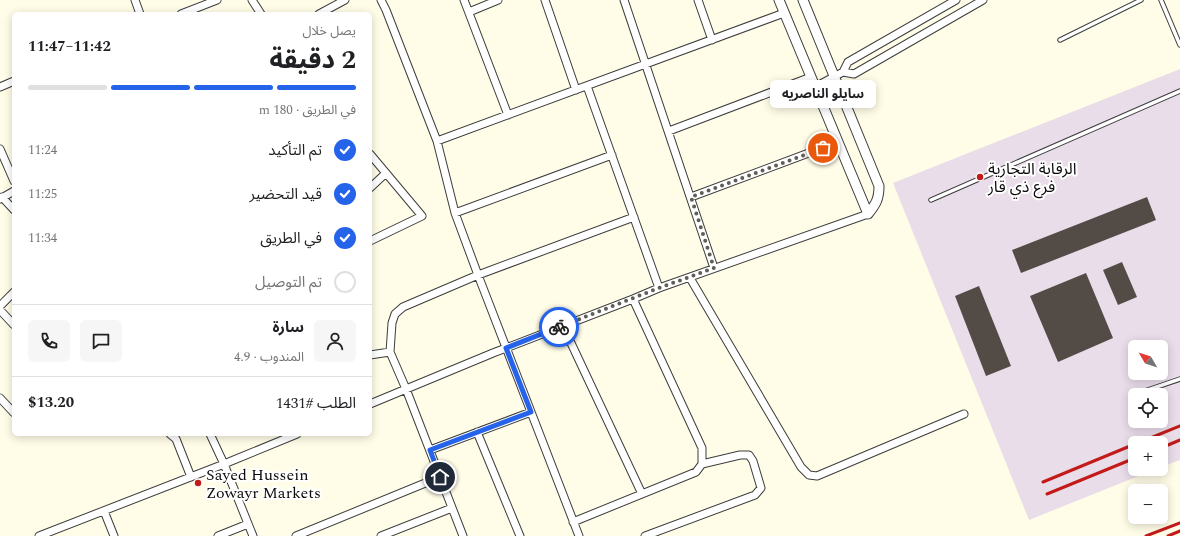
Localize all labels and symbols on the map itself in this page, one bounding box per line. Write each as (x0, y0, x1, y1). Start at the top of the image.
callout: سايلو الناصريه (770, 80, 876, 108)
pin (806, 131, 840, 165)
place label: الرقابة التجارية فرع ذي قار (987, 157, 1076, 199)
marker: الرقابة التجارية فرع ذي قار (975, 172, 985, 182)
courier (539, 307, 579, 347)
north arrow (1128, 340, 1168, 380)
pin (423, 460, 457, 494)
place label: Sayed Hussein Zowayr Markets (206, 463, 321, 505)
marker: Sayed Hussein Zowayr Markets (193, 478, 203, 488)

